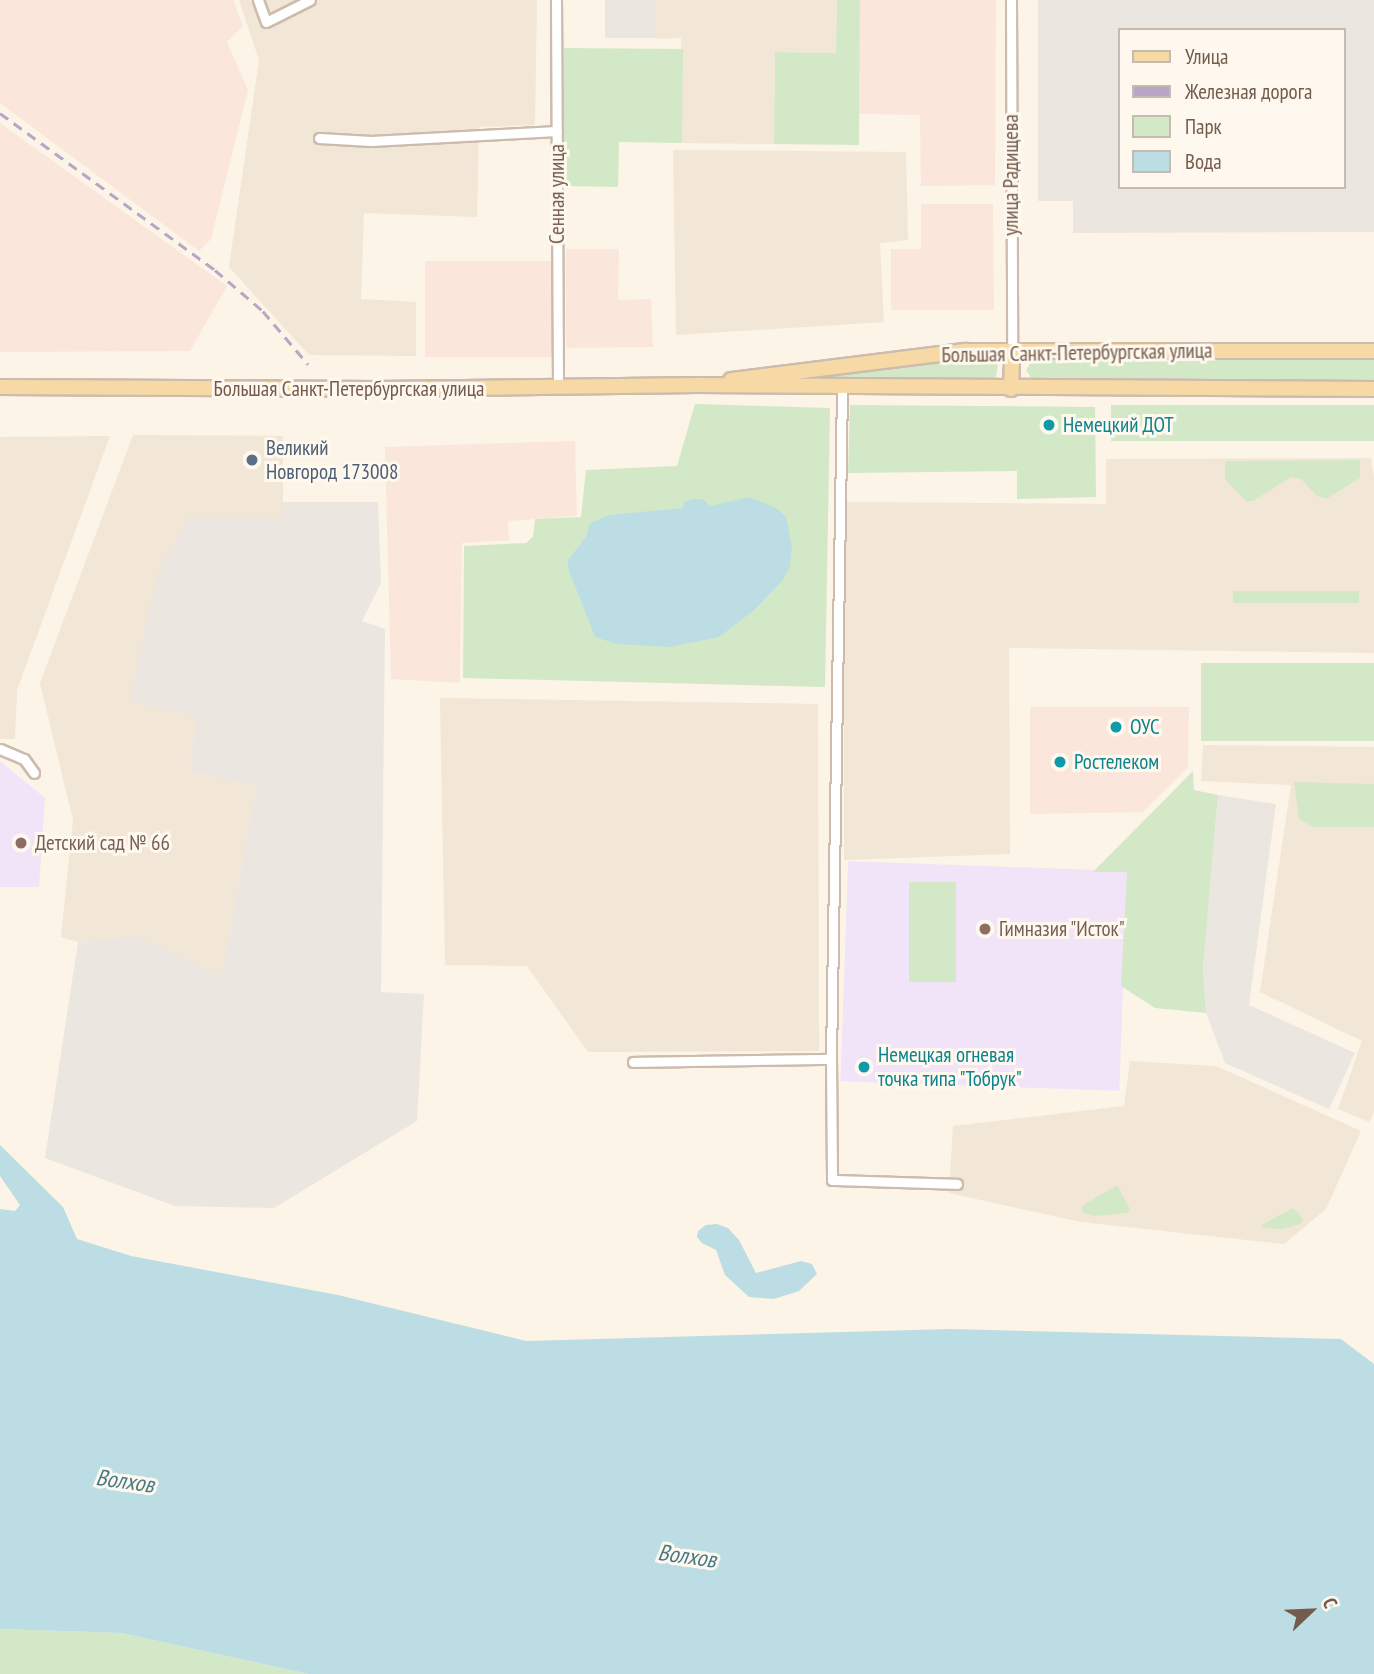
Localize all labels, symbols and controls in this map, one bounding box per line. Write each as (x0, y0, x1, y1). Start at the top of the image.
legend (1118, 28, 1346, 189)
text: Улица (1185, 43, 1228, 70)
text: Железная дорога (1185, 78, 1312, 105)
text: Парк (1185, 113, 1222, 140)
street label: улица Радищева (998, 114, 1024, 236)
street label: Сенная улица (544, 144, 570, 244)
text: Вода (1185, 148, 1222, 175)
street label: Большая Санкт-Петербургская улица (941, 338, 1213, 368)
street label: Большая Санкт-Петербургская улица (213, 376, 485, 402)
place label: Немецкий ДОТ (1063, 412, 1174, 438)
marker: Немецкий ДОТ (1041, 417, 1057, 433)
place label: Великий Новгород 173008 (266, 435, 398, 485)
marker: Великий Новгород 173008 (244, 452, 260, 468)
place label: ОУС (1130, 714, 1160, 740)
marker: ОУС (1108, 719, 1124, 735)
place label: Ростелеком (1074, 749, 1159, 775)
marker: Ростелеком (1052, 754, 1068, 770)
place label: Детский сад № 66 (35, 830, 170, 856)
marker: Детский сад № 66 (13, 835, 29, 851)
place label: Гимназия "Исток" (999, 916, 1126, 942)
marker: Гимназия "Исток" (977, 921, 993, 937)
place label: Немецкая огневая точка типа "Тобрук" (878, 1042, 1023, 1092)
marker: Немецкая огневая точка типа "Тобрук" (856, 1059, 872, 1075)
water label: Волхов (94, 1463, 156, 1499)
water label: Волхов (656, 1538, 718, 1574)
north arrow (1276, 1576, 1346, 1646)
text: С (1318, 1594, 1343, 1611)

